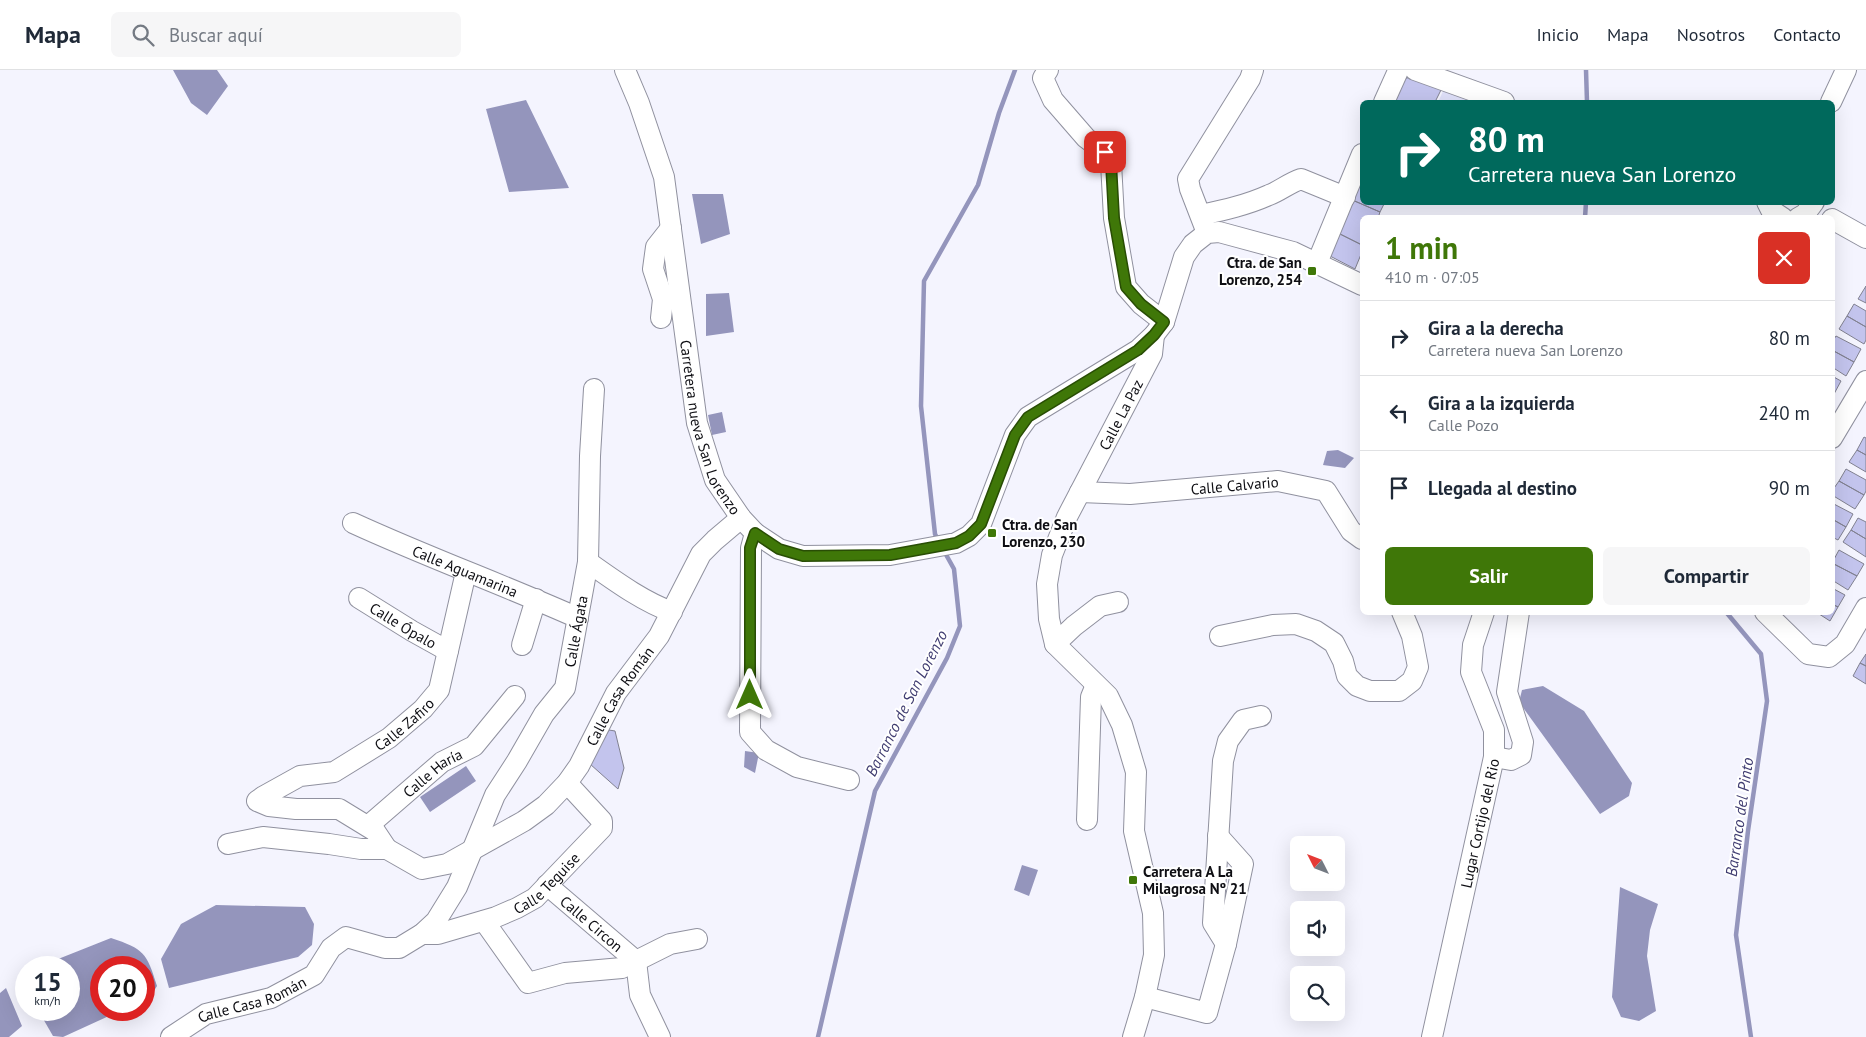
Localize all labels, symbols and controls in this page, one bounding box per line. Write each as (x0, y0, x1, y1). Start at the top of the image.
search box (111, 12, 461, 57)
text: Mapa (25, 19, 81, 50)
icon: search (129, 21, 157, 49)
text: Buscar aquí (169, 23, 263, 47)
text: Inicio (1536, 23, 1579, 46)
text: Mapa (1607, 23, 1649, 46)
text: Nosotros (1677, 23, 1745, 46)
text: Contacto (1773, 23, 1841, 46)
text: 80 m (1468, 116, 1545, 162)
icon: right (1385, 120, 1450, 185)
pin (1084, 131, 1126, 173)
icon: arrive (1091, 138, 1119, 166)
text: Carretera nueva San Lorenzo (1468, 160, 1736, 188)
text: 1 min (1385, 228, 1458, 267)
button: close (1758, 232, 1810, 284)
place label: Ctra. de San Lorenzo, 254 (1219, 253, 1302, 289)
marker: Ctra. de San Lorenzo, 254 (1306, 265, 1318, 277)
text: 410 m · 07:05 (1385, 267, 1480, 287)
text: Gira a la derecha (1428, 316, 1564, 340)
icon: right (1385, 324, 1413, 352)
text: 80 m (1769, 326, 1810, 350)
street label: Carretera nueva San Lorenzo (676, 339, 745, 518)
text: Carretera nueva San Lorenzo (1428, 340, 1623, 360)
street label: Calle La Paz (1094, 376, 1147, 453)
text: Gira a la izquierda (1428, 391, 1575, 415)
icon: left (1385, 399, 1413, 427)
text: 240 m (1758, 401, 1810, 425)
text: Calle Pozo (1428, 415, 1499, 435)
street label: Calle Calvario (1190, 471, 1279, 498)
icon: arrive (1385, 474, 1413, 502)
text: Llegada al destino (1428, 476, 1577, 500)
text: 90 m (1769, 476, 1810, 500)
place label: Ctra. de San Lorenzo, 230 (1002, 515, 1085, 551)
marker: Ctra. de San Lorenzo, 230 (986, 527, 998, 539)
street label: Calle Aguamarina (410, 541, 521, 601)
button: Salir (1385, 547, 1593, 605)
button: Compartir (1603, 547, 1810, 605)
street label: Calle Ágata (560, 594, 591, 669)
street label: Calle Ópalo (367, 598, 440, 652)
water label: Barranco de San Lorenzo (861, 627, 951, 779)
street label: Calle Casa Román (581, 642, 657, 749)
position arrow (723, 668, 775, 720)
street label: Calle Zafiro (370, 694, 438, 754)
street label: Calle Haría (399, 744, 465, 801)
water label: Barranco del Pinto (1721, 756, 1757, 878)
street label: Lugar Cortijo del Rio (1456, 757, 1503, 890)
north arrow (1290, 836, 1345, 891)
map controls (1290, 836, 1345, 1021)
street label: Calle Teguise (510, 848, 583, 918)
place label: Carretera A La Milagrosa Nº 21 (1143, 862, 1247, 898)
marker: Carretera A La Milagrosa Nº 21 (1127, 874, 1139, 886)
street label: Calle Circon (557, 891, 627, 955)
button: sound (1290, 901, 1345, 956)
speed limit sign: 20 (90, 956, 155, 1021)
text: 15 (33, 966, 62, 998)
button: search (1290, 966, 1345, 1021)
street label: Calle Casa Román (193, 972, 309, 1027)
text: km/h (34, 993, 61, 1008)

